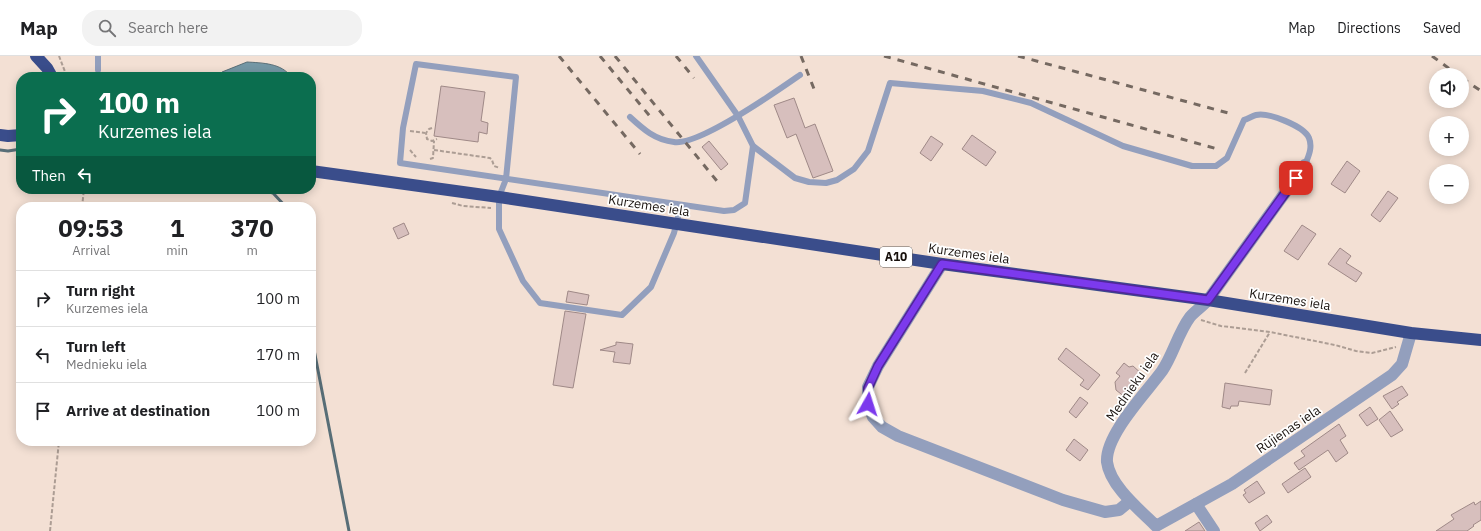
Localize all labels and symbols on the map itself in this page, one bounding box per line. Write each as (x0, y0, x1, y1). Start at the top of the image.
pin (1279, 161, 1313, 195)
street label: Kurzemes iela (607, 191, 691, 220)
street label: Kurzemes iela (927, 239, 1011, 268)
road number: A10 (880, 247, 912, 267)
street label: Kurzemes iela (1248, 285, 1332, 314)
street label: Mednieku iela (1102, 348, 1163, 424)
position arrow (847, 383, 889, 425)
street label: Rūjienas iela (1253, 402, 1324, 457)

